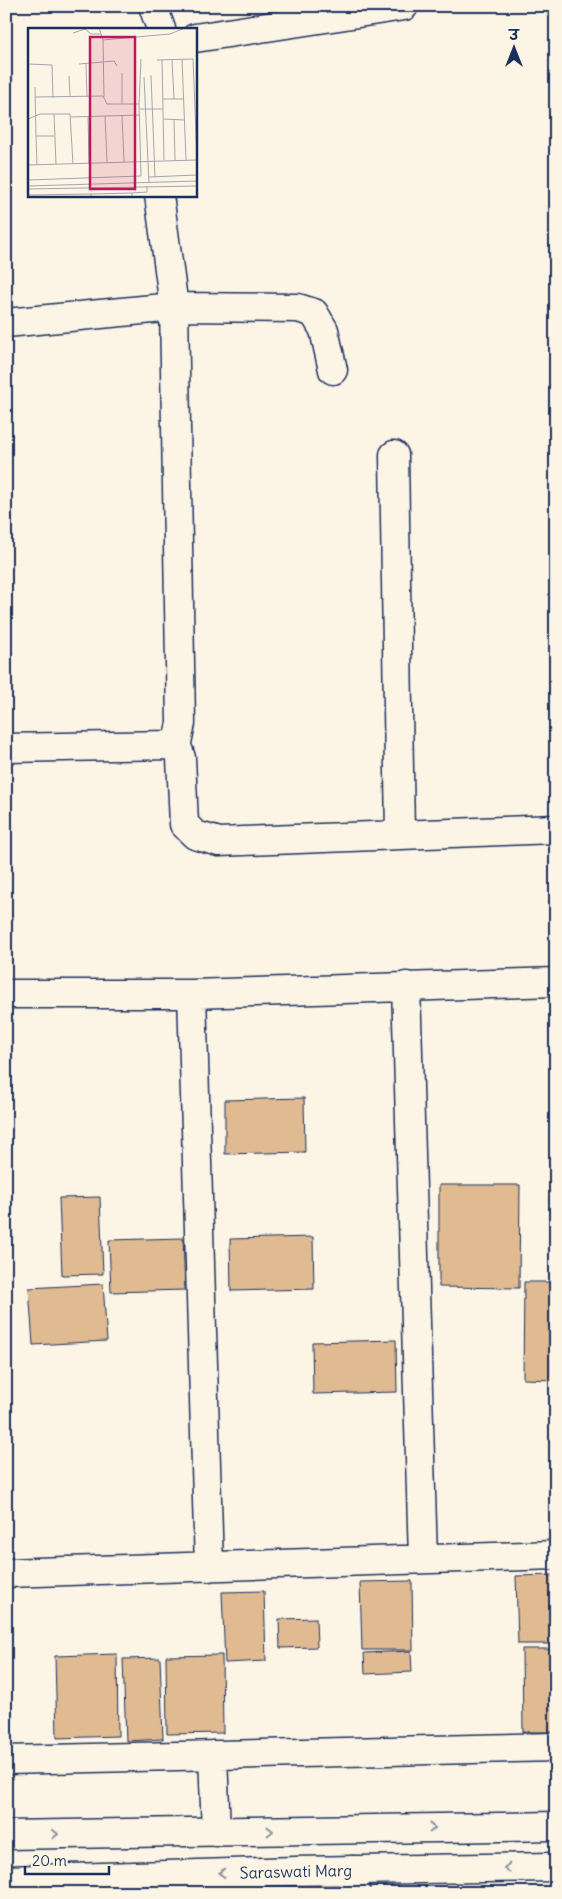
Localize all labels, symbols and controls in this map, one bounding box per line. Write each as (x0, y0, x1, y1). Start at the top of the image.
north arrow (490, 22, 540, 72)
text: उ (507, 26, 520, 44)
inset map (28, 28, 196, 196)
one-way arrow (429, 1823, 437, 1833)
one-way arrow (266, 1826, 274, 1836)
one-way arrow (52, 1829, 59, 1839)
scale bar (25, 1844, 109, 1876)
text: 20 m (32, 1851, 67, 1870)
street label: Saraswati Marg (239, 1860, 352, 1883)
one-way arrow (503, 1862, 511, 1873)
one-way arrow (218, 1868, 226, 1878)

